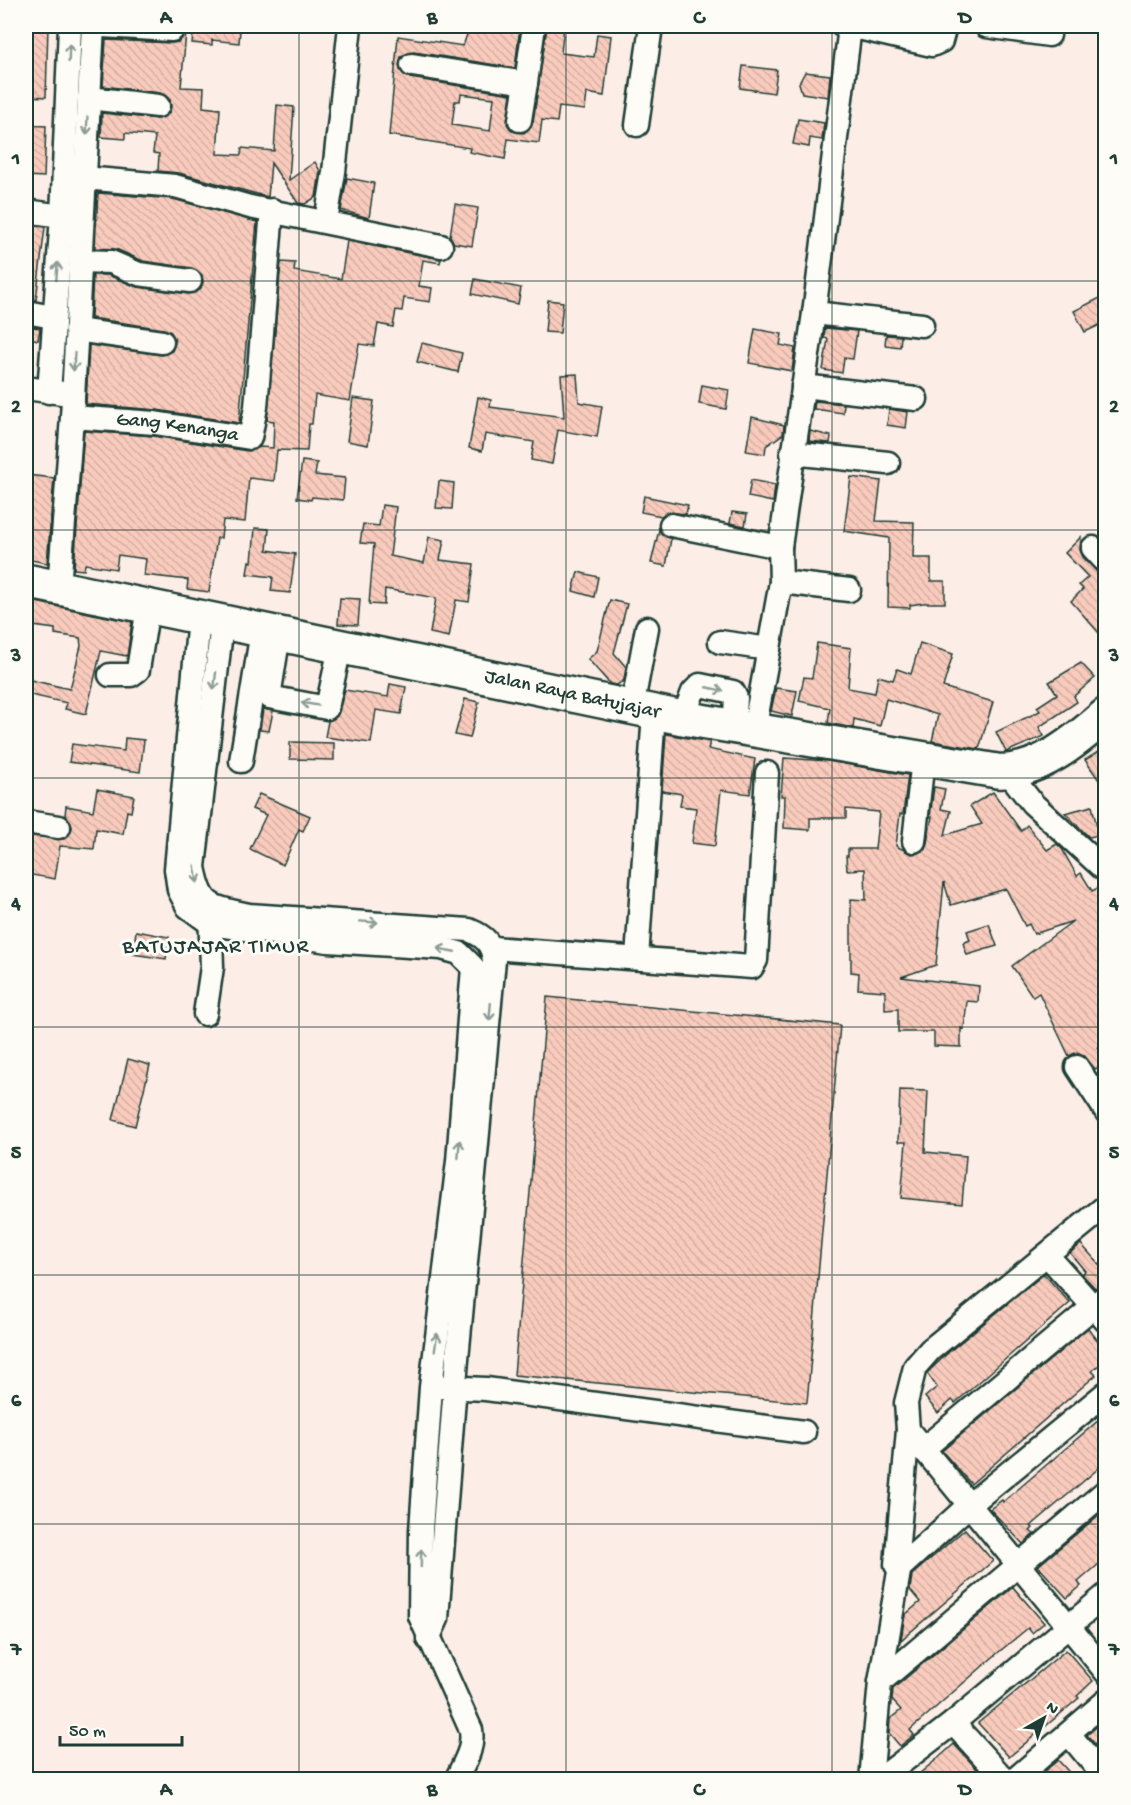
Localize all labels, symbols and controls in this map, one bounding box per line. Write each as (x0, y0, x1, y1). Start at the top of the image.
text: A (159, 8, 174, 31)
text: B (426, 8, 438, 31)
text: C (693, 8, 707, 31)
text: D (956, 8, 972, 31)
one-way arrow (64, 43, 75, 63)
one-way arrow (82, 115, 93, 135)
text: 1 (11, 149, 20, 172)
text: 1 (1109, 149, 1118, 172)
one-way arrow (52, 261, 63, 281)
one-way arrow (69, 352, 80, 372)
text: 2 (11, 397, 21, 420)
text: 2 (1109, 397, 1119, 420)
street label: Gang Kenanga (115, 409, 241, 448)
text: 3 (10, 646, 21, 669)
text: 3 (1108, 646, 1119, 669)
street label: Jalan Raya Batujajar (482, 665, 664, 725)
one-way arrow (209, 670, 220, 690)
one-way arrow (706, 683, 725, 695)
one-way arrow (301, 698, 321, 709)
one-way arrow (190, 864, 201, 884)
text: 4 (10, 894, 21, 917)
text: 4 (1108, 894, 1119, 917)
one-way arrow (358, 917, 378, 928)
district label: BATUJAJAR TIMUR (121, 935, 310, 961)
one-way arrow (436, 944, 456, 955)
one-way arrow (484, 1001, 495, 1021)
one-way arrow (453, 1139, 464, 1159)
text: 5 (11, 1143, 22, 1166)
text: 5 (1109, 1143, 1120, 1166)
one-way arrow (431, 1333, 442, 1353)
text: 6 (11, 1391, 22, 1414)
text: 6 (1109, 1391, 1120, 1414)
one-way arrow (415, 1548, 427, 1568)
text: 7 (10, 1640, 23, 1663)
text: 7 (1108, 1640, 1121, 1663)
north arrow (1014, 1688, 1074, 1748)
text: N (1041, 1699, 1062, 1720)
scale bar (60, 1709, 182, 1747)
text: 50 m (69, 1722, 106, 1743)
text: A (159, 1780, 174, 1803)
text: B (426, 1780, 438, 1803)
text: C (693, 1780, 707, 1803)
text: D (956, 1780, 972, 1803)

